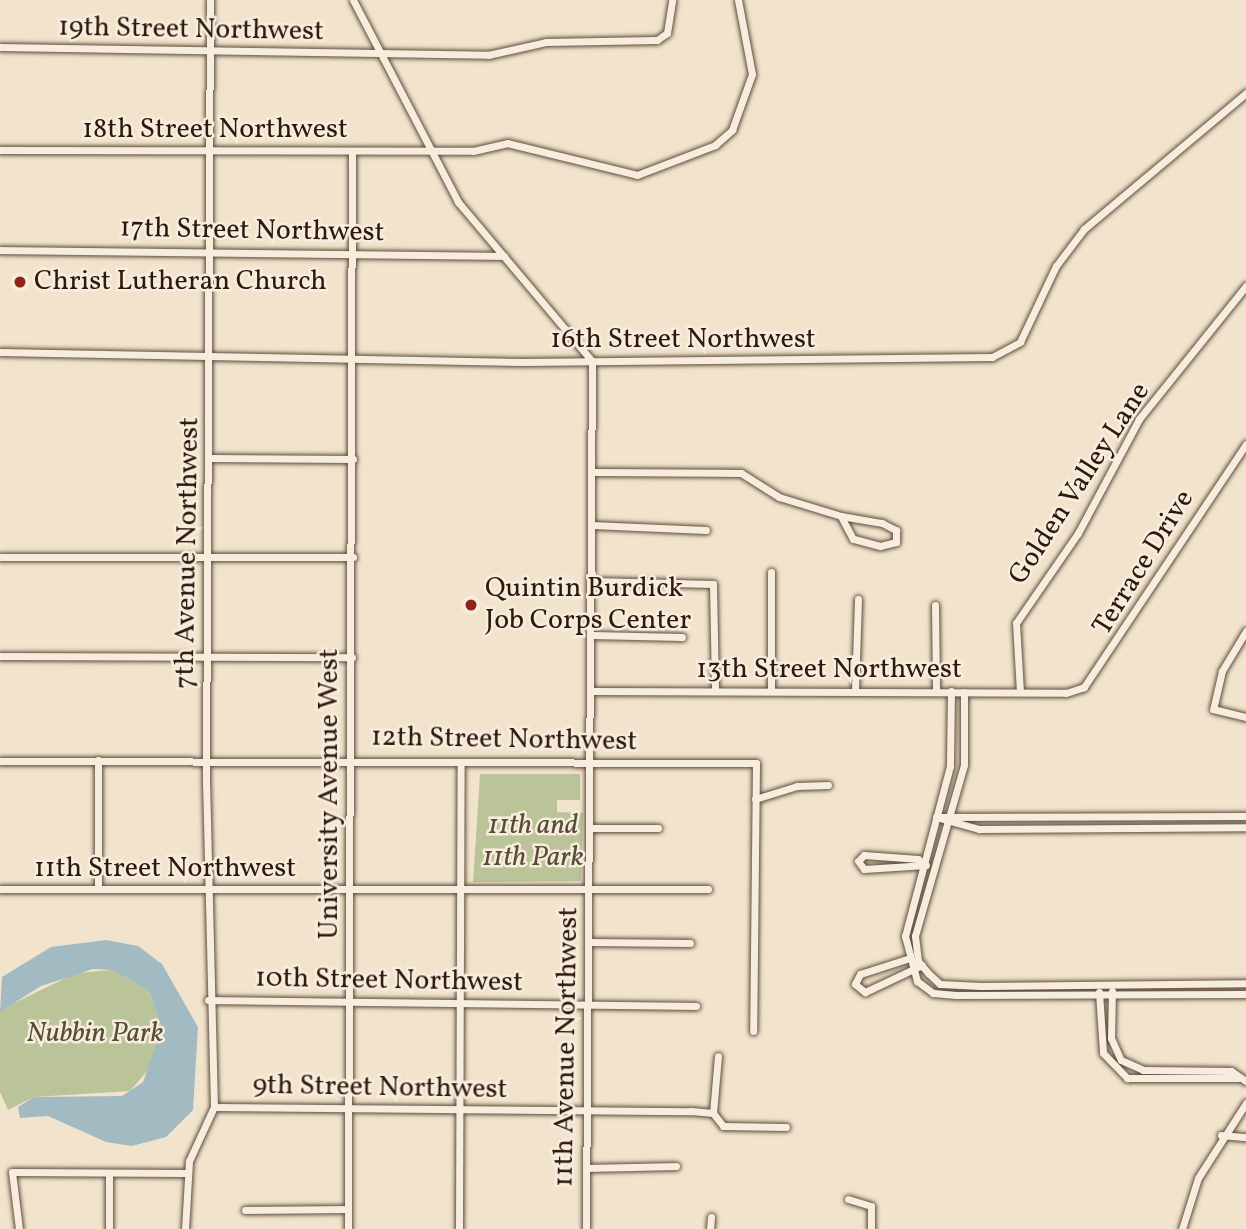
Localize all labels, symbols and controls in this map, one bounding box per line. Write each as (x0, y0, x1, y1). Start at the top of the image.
street label: 19th Street Northwest (58, 11, 324, 49)
street label: 18th Street Northwest (82, 113, 348, 147)
street label: 17th Street Northwest (119, 212, 385, 250)
place label: Christ Lutheran Church (34, 265, 327, 299)
marker: Christ Lutheran Church (12, 274, 28, 290)
street label: 16th Street Northwest (550, 323, 816, 357)
street label: Golden Valley Lane (1002, 376, 1158, 592)
street label: 7th Avenue Northwest (169, 417, 207, 689)
street label: Terrace Drive (1086, 484, 1202, 642)
place label: Quintin Burdick Job Corps Center (485, 572, 691, 638)
marker: Quintin Burdick Job Corps Center (463, 597, 479, 613)
street label: University Avenue West (313, 648, 347, 940)
street label: 13th Street Northwest (696, 653, 962, 687)
street label: 12th Street Northwest (371, 721, 637, 759)
park label: 11th and 11th Park (482, 809, 584, 875)
street label: 11th Street Northwest (34, 852, 296, 886)
street label: 11th Avenue Northwest (548, 907, 586, 1187)
street label: 10th Street Northwest (255, 962, 523, 1000)
park label: Nubbin Park (27, 1017, 163, 1051)
street label: 9th Street Northwest (252, 1069, 508, 1107)

